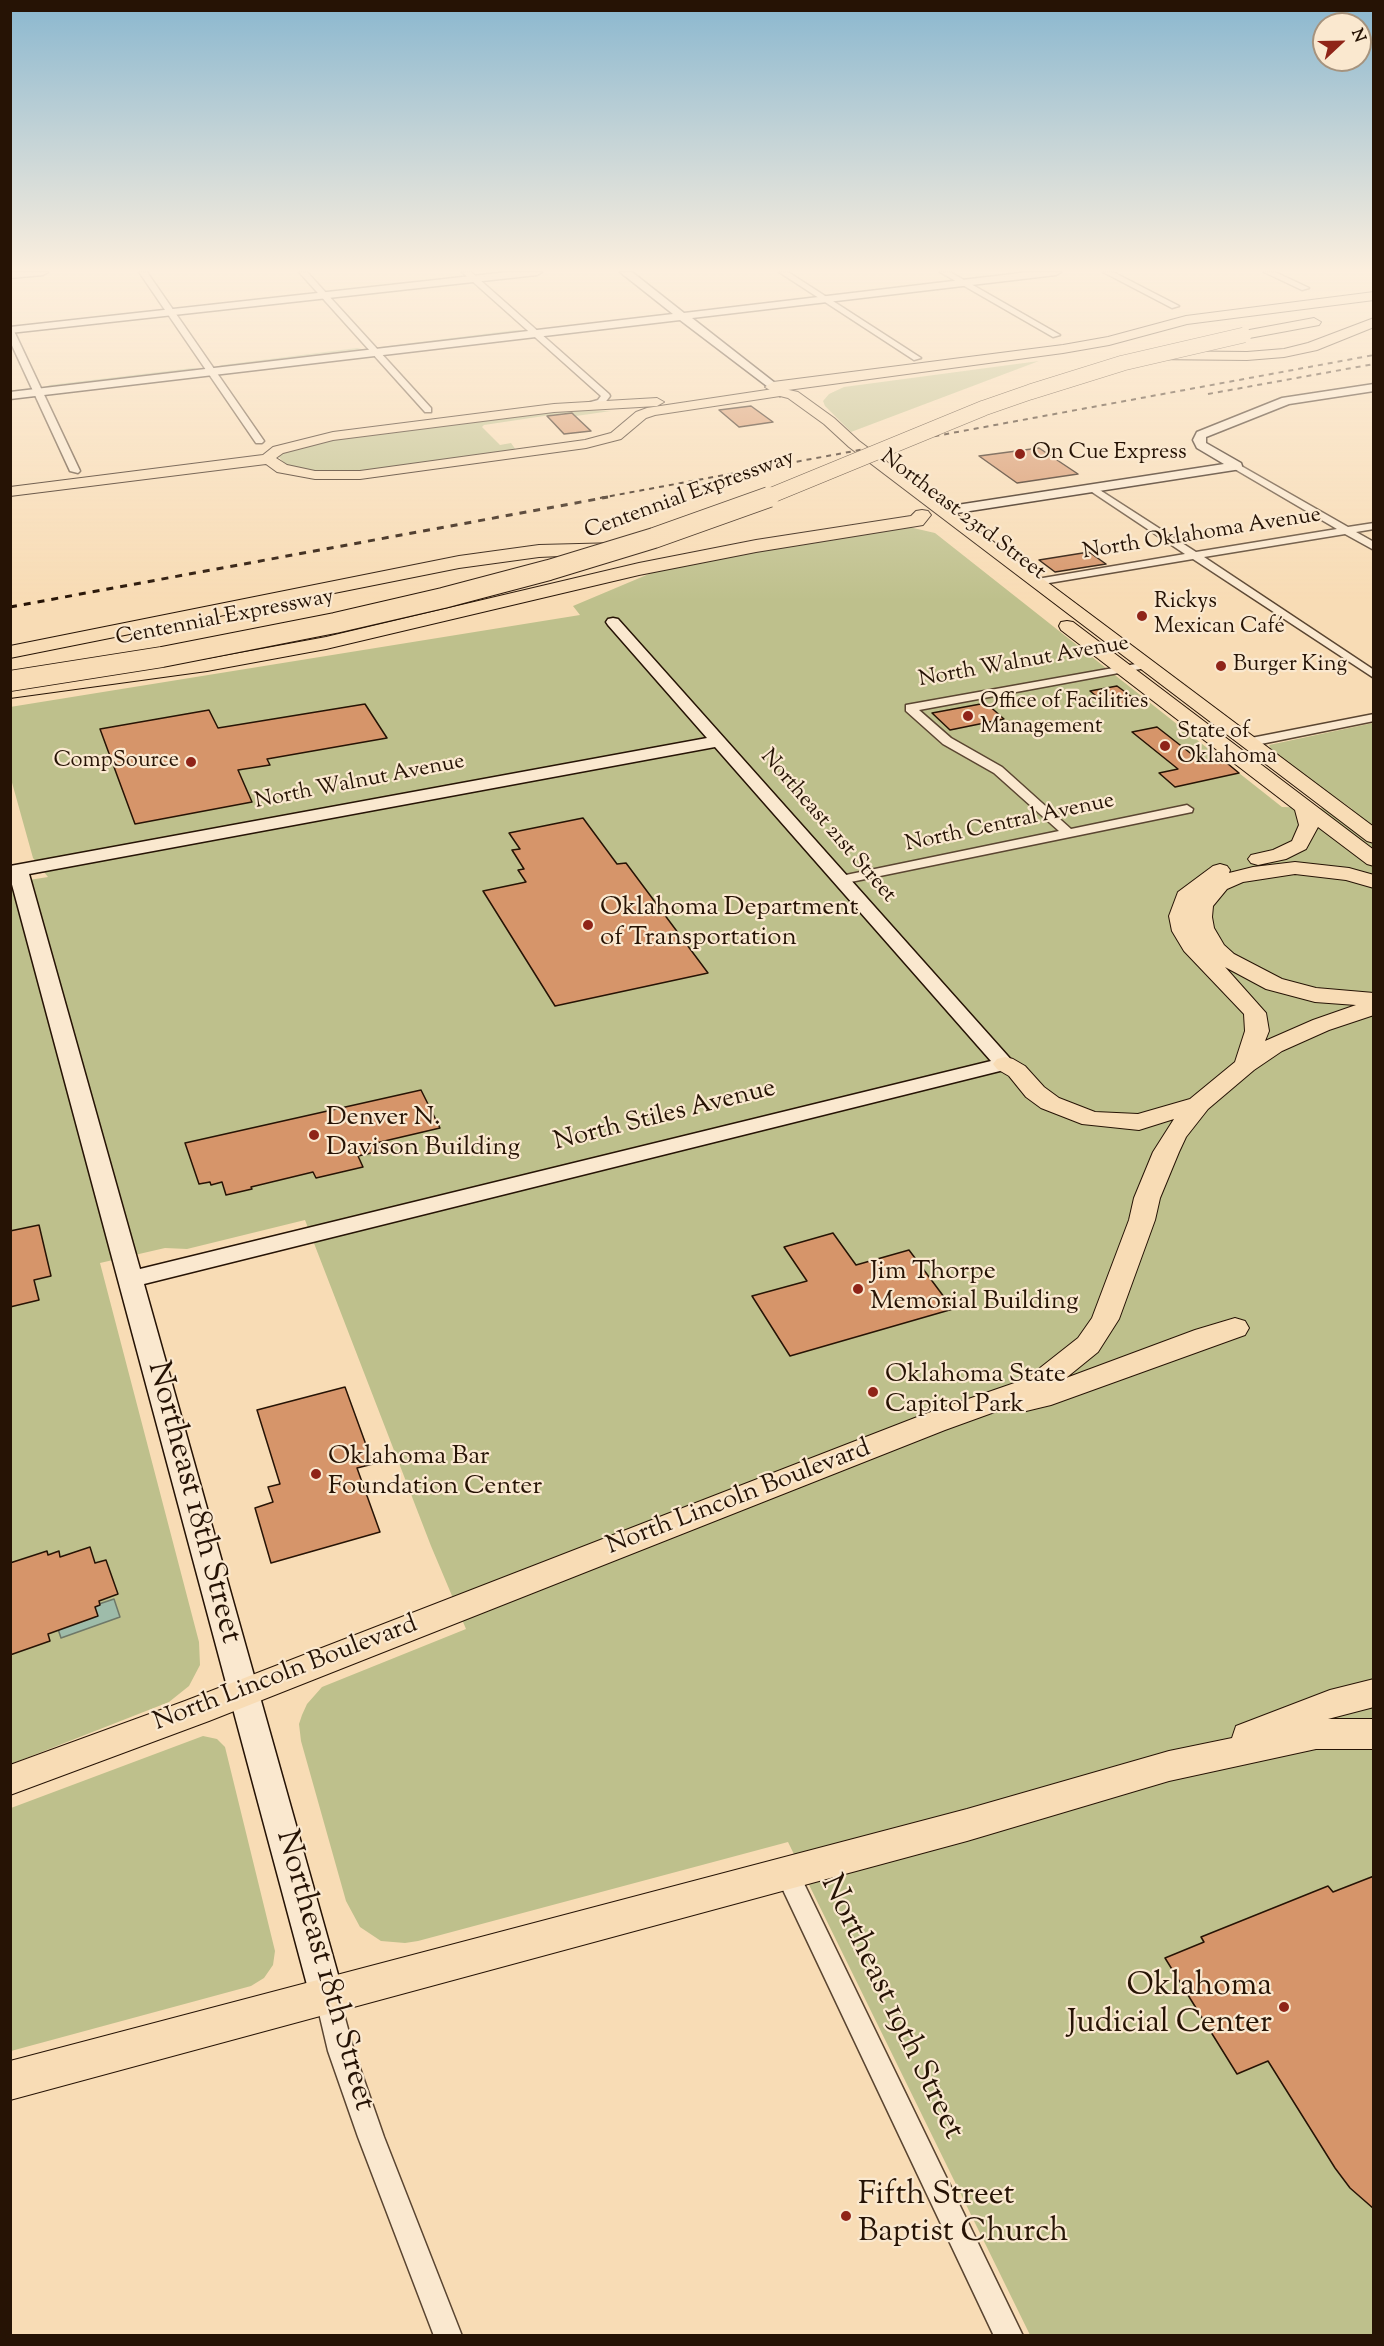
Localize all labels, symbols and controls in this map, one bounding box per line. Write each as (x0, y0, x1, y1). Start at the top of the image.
north arrow (1312, 12, 1372, 72)
text: N (1344, 26, 1370, 46)
place label: On Cue Express (1032, 441, 1187, 467)
street label: Northeast 23rd Street (874, 445, 1050, 587)
street label: Centennial Expressway (581, 446, 799, 546)
marker: On Cue Express (1013, 447, 1027, 461)
street label: North Oklahoma Avenue (1081, 503, 1323, 567)
street label: Centennial Expressway (114, 585, 336, 653)
place label: Rickys Mexican Café (1154, 590, 1285, 642)
marker: Rickys Mexican Café (1135, 609, 1149, 623)
street label: North Walnut Avenue (917, 631, 1131, 695)
place label: Burger King (1233, 653, 1347, 679)
marker: Burger King (1214, 659, 1228, 673)
place label: Office of Facilities Management (980, 690, 1148, 742)
marker: Office of Facilities Management (961, 709, 975, 723)
place label: State of Oklahoma (1177, 720, 1277, 772)
marker: State of Oklahoma (1158, 739, 1172, 753)
street label: Northeast 21st Street (753, 745, 901, 909)
place label: CompSource (53, 749, 179, 775)
street label: North Walnut Avenue (253, 750, 467, 816)
marker: CompSource (184, 755, 198, 769)
street label: North Central Avenue (903, 789, 1117, 859)
place label: Oklahoma Department of Transportation (600, 894, 858, 956)
marker: Oklahoma Department of Transportation (581, 918, 595, 932)
street label: North Stiles Avenue (551, 1074, 779, 1160)
place label: Denver N. Davison Building (326, 1104, 520, 1166)
marker: Denver N. Davison Building (307, 1128, 321, 1142)
place label: Jim Thorpe Memorial Building (870, 1258, 1079, 1320)
marker: Jim Thorpe Memorial Building (851, 1282, 865, 1296)
street label: Northeast 18th Street (136, 1358, 248, 1648)
place label: Oklahoma State Capitol Park (885, 1361, 1066, 1422)
marker: Oklahoma State Capitol Park (866, 1385, 880, 1399)
street label: North Lincoln Boulevard (603, 1434, 875, 1564)
place label: Oklahoma Bar Foundation Center (328, 1443, 542, 1504)
marker: Oklahoma Bar Foundation Center (309, 1467, 323, 1481)
street label: North Lincoln Boulevard (150, 1610, 422, 1740)
street label: Northeast 18th Street (265, 1826, 381, 2116)
street label: Northeast 19th Street (809, 1870, 971, 2146)
place label: Oklahoma Judicial Center (1067, 1970, 1272, 2045)
marker: Oklahoma Judicial Center (1277, 2000, 1291, 2014)
place label: Fifth Street Baptist Church (858, 2179, 1068, 2254)
marker: Fifth Street Baptist Church (839, 2209, 853, 2223)

